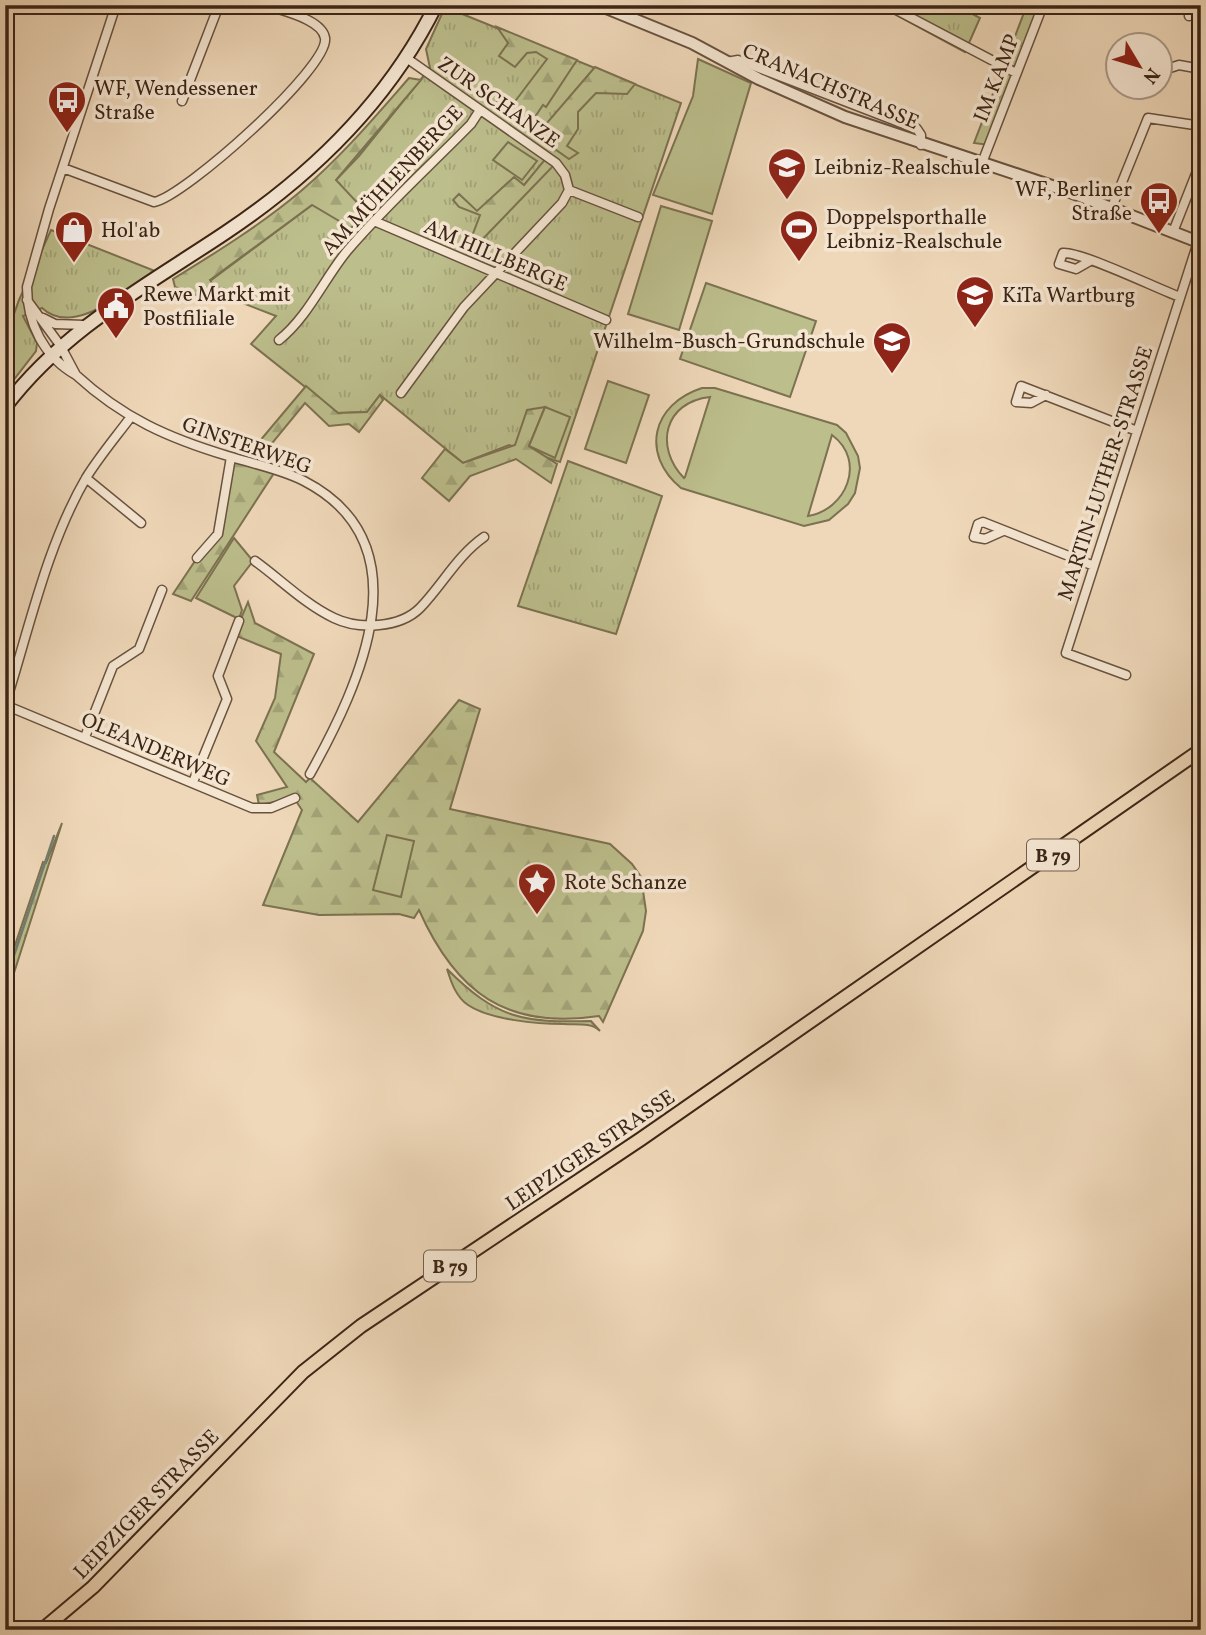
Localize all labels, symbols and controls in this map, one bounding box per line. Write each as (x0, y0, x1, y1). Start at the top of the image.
street label: IM KAMP (967, 30, 1027, 127)
north arrow (1104, 32, 1174, 102)
street label: CRANACHSTRASSE (738, 37, 923, 138)
street label: ZUR SCHANZE (431, 50, 565, 156)
text: N (1136, 62, 1165, 89)
place label: WF, Wendessener Straße (94, 75, 258, 128)
bus stop icon: WF, Wendessener Straße (46, 79, 88, 134)
street label: AM MÜHLENBERGE (316, 99, 471, 263)
school or university icon: Leibniz-Realschule (766, 146, 808, 201)
place label: Leibniz-Realschule (814, 154, 990, 183)
place label: WF, Berliner Straße (1015, 176, 1132, 229)
bus stop icon: WF, Berliner Straße (1138, 180, 1180, 235)
place label: Doppelsporthalle Leibniz-Realschule (826, 204, 1002, 257)
sports icon: Doppelsporthalle Leibniz-Realschule (778, 208, 820, 263)
shop icon: Hol'ab (53, 209, 95, 264)
street label: AM HILLBERGE (419, 213, 572, 300)
place label: Hol'ab (101, 217, 160, 246)
school or university icon: KiTa Wartburg (954, 274, 996, 329)
place label: Rewe Markt mit Postfiliale (143, 281, 291, 334)
place label: KiTa Wartburg (1002, 282, 1135, 311)
public building icon: Rewe Markt mit Postfiliale (95, 285, 137, 340)
school or university icon: Wilhelm-Busch-Grundschule (871, 320, 913, 375)
place label: Wilhelm-Busch-Grundschule (593, 328, 865, 357)
street label: MARTIN-LUTHER-STRASSE (1052, 342, 1161, 604)
street label: GINSTERWEG (178, 411, 315, 482)
street label: OLEANDERWEG (76, 706, 235, 795)
road number: B 79 (1027, 840, 1079, 870)
place icon: Rote Schanze (516, 861, 558, 916)
place label: Rote Schanze (564, 869, 687, 898)
street label: LEIPZIGER STRASSE (500, 1084, 681, 1219)
road number: B 79 (424, 1250, 476, 1282)
street label: LEIPZIGER STRASSE (68, 1424, 227, 1587)

